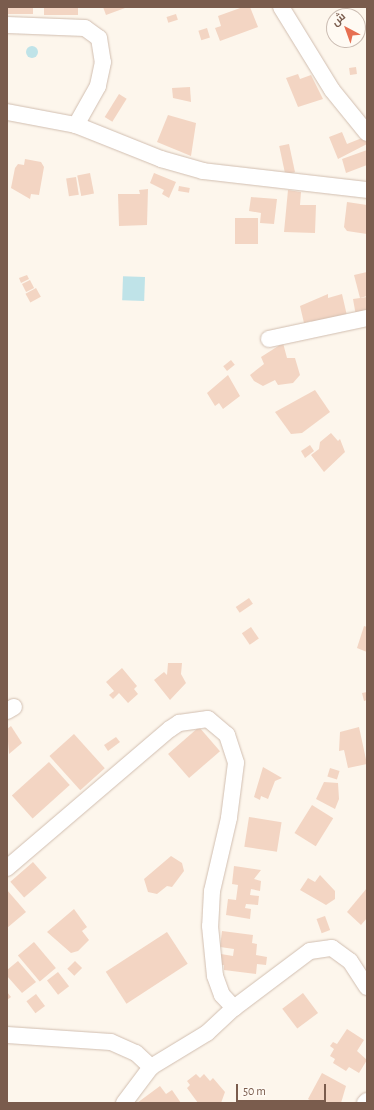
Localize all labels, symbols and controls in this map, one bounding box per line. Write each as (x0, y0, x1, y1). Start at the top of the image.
north arrow (326, 8, 366, 48)
text: ش (330, 11, 347, 28)
scale bar (238, 1076, 328, 1102)
text: 50 m (243, 1085, 266, 1097)

